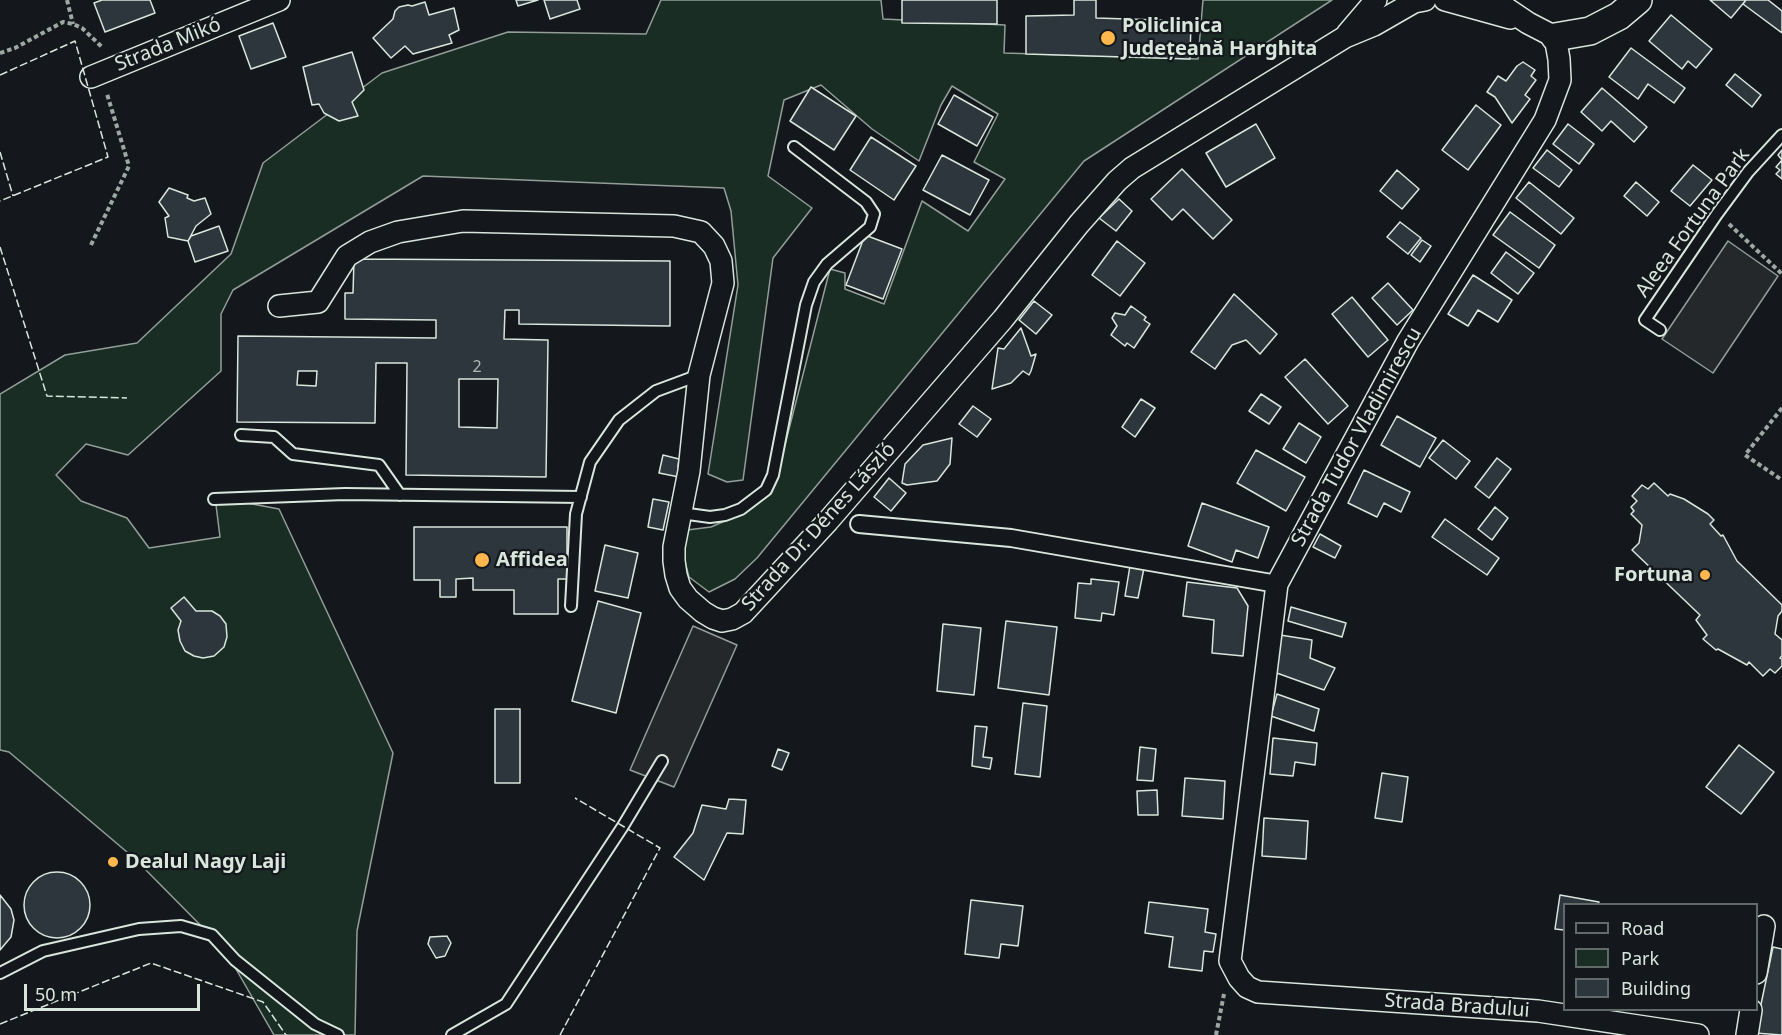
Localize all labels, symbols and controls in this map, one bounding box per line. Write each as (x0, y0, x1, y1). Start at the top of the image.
street label: Strada Mikó (112, 13, 224, 77)
place label: Policlinica Județeană Harghita (1122, 14, 1317, 61)
marker: Policlinica Județeană Harghita (1099, 29, 1117, 47)
street label: Aleea Fortuna Park (1631, 144, 1755, 302)
street label: Strada Tudor Vladimirescu (1287, 323, 1427, 551)
house number: 2 (472, 357, 482, 377)
street label: Strada Dr. Dénes László (737, 438, 901, 616)
place label: Affidea (496, 548, 568, 572)
marker: Affidea (473, 551, 491, 569)
place label: Fortuna (1614, 563, 1693, 587)
marker: Fortuna (1698, 568, 1712, 582)
place label: Dealul Nagy Laji (125, 850, 286, 874)
marker: Dealul Nagy Laji (106, 855, 120, 869)
legend (1563, 903, 1758, 1011)
text: Road (1621, 916, 1664, 940)
text: Park (1621, 946, 1659, 970)
scale bar (27, 972, 202, 1010)
text: Building (1621, 976, 1691, 1000)
text: 50 m (35, 982, 77, 1006)
street label: Strada Bradului (1384, 989, 1530, 1023)

